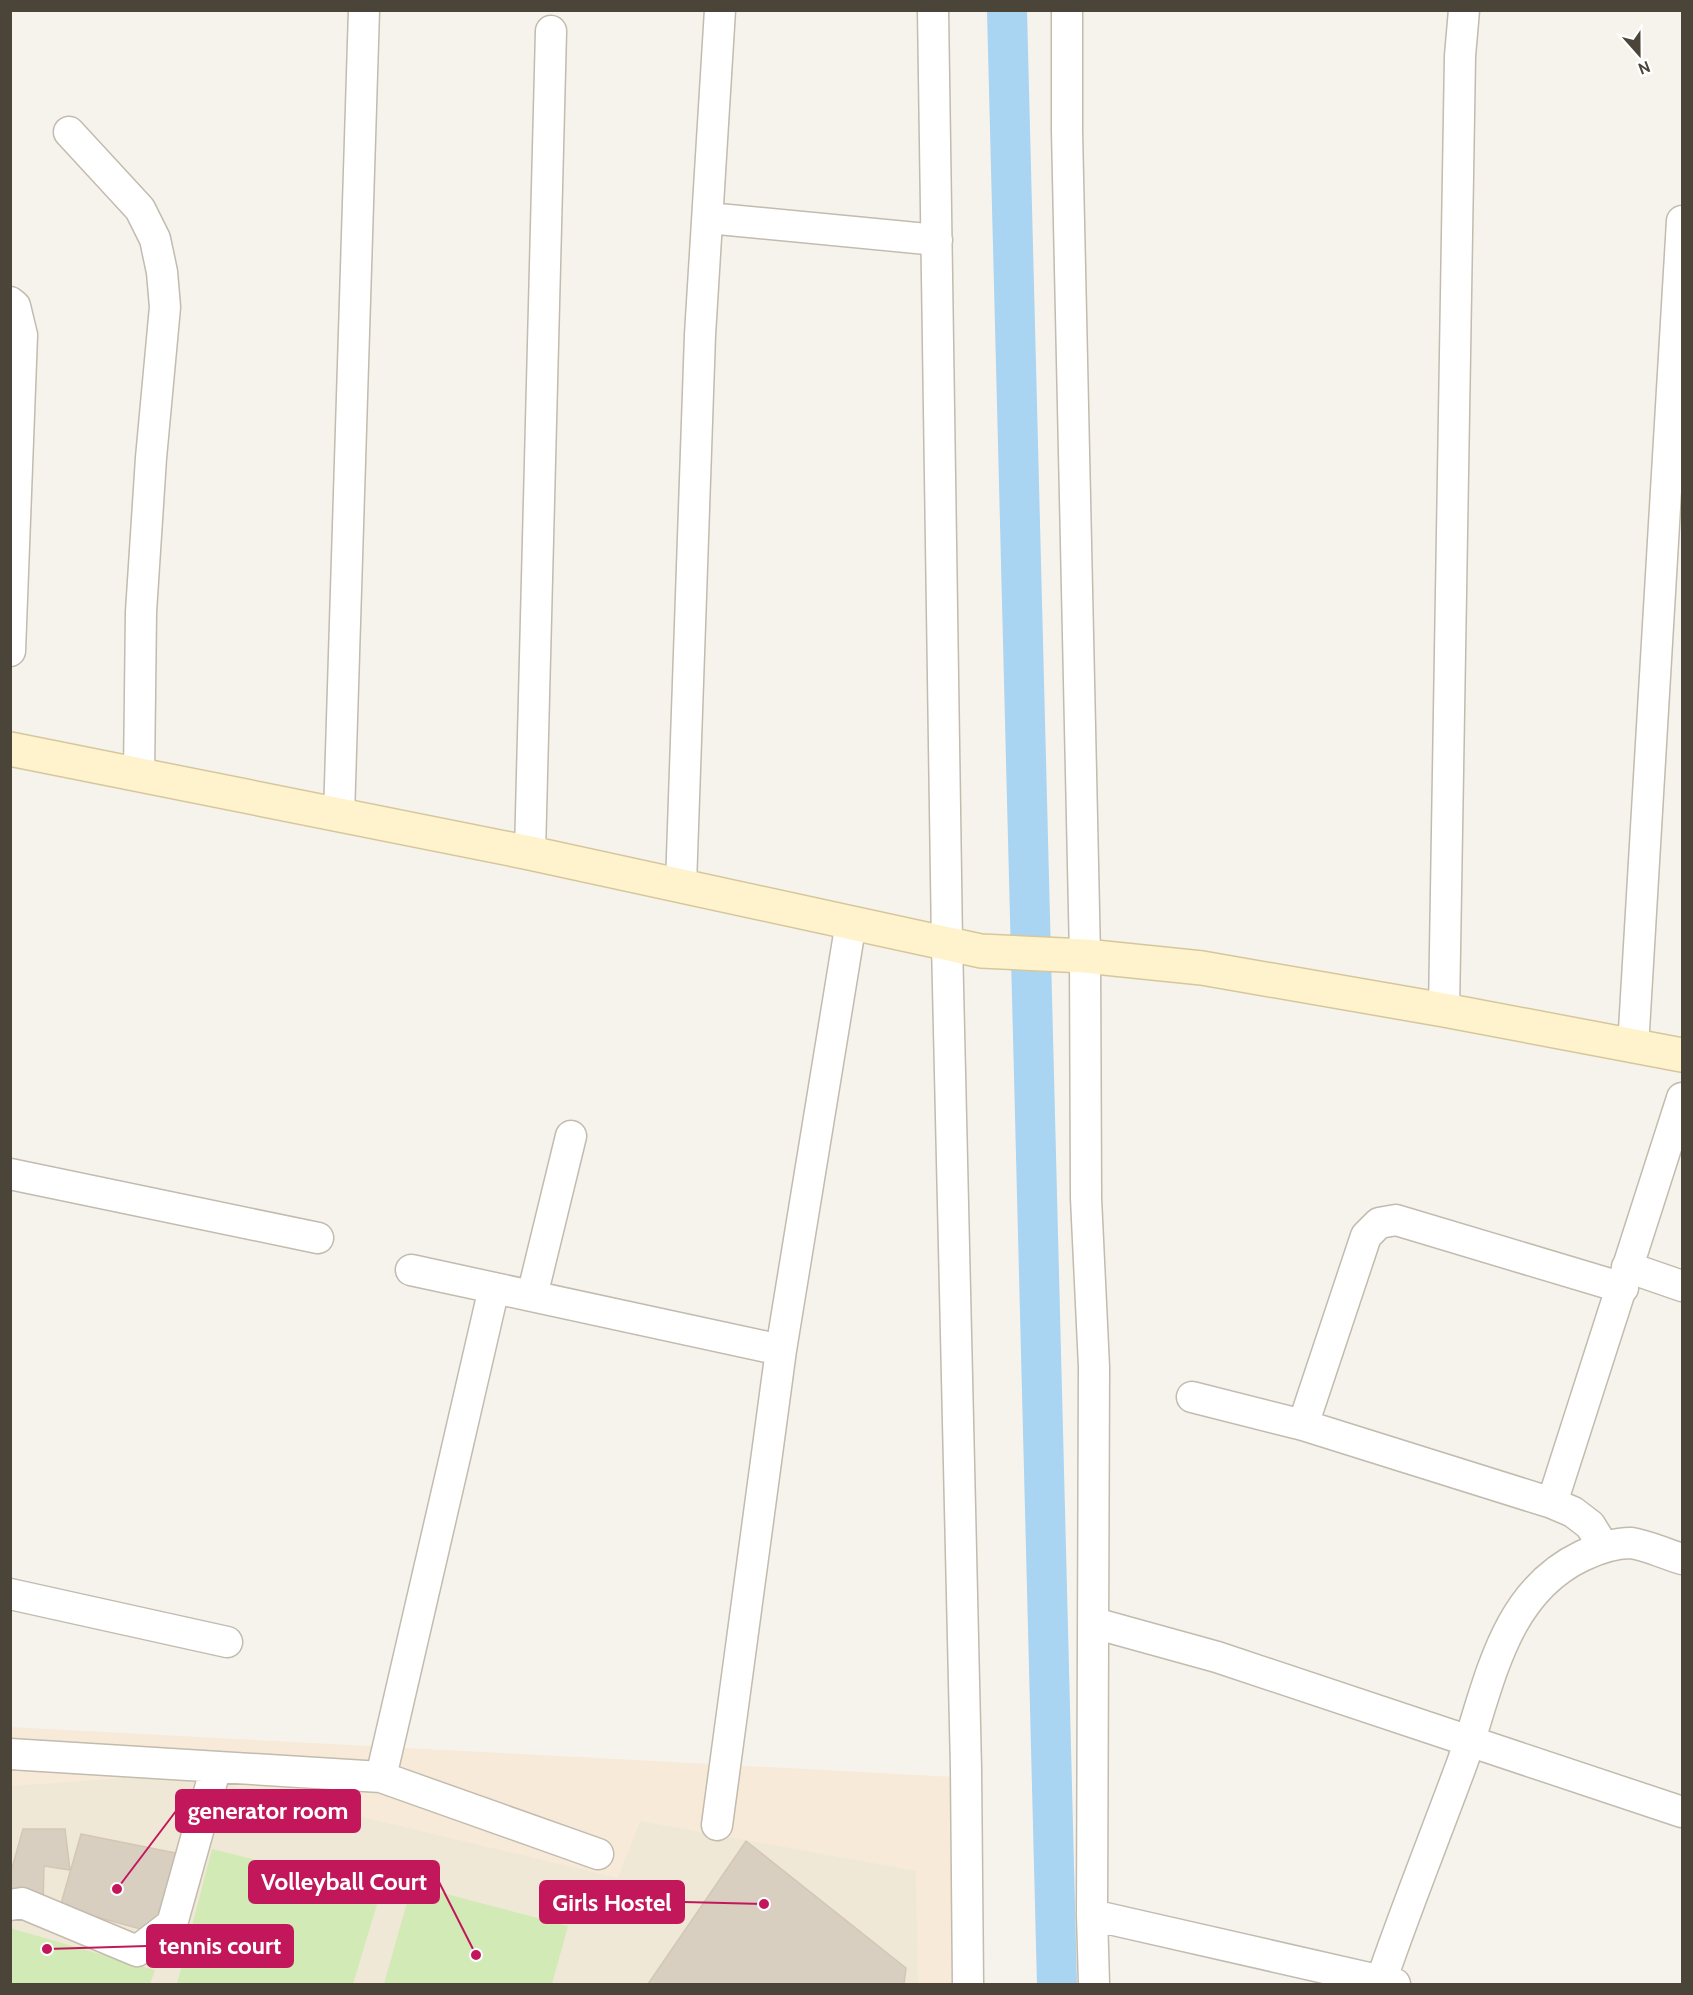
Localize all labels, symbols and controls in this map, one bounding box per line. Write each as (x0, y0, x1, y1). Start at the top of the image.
north arrow (1609, 24, 1669, 84)
text: N (1636, 57, 1653, 78)
callout: generator room (176, 1790, 360, 1832)
text: generator room (188, 1796, 348, 1825)
callout: Volleyball Court (249, 1861, 439, 1903)
text: Volleyball Court (261, 1867, 427, 1896)
callout: Girls Hostel (540, 1881, 684, 1923)
text: Girls Hostel (552, 1888, 672, 1917)
callout: tennis court (147, 1925, 293, 1967)
text: tennis court (159, 1931, 281, 1960)

